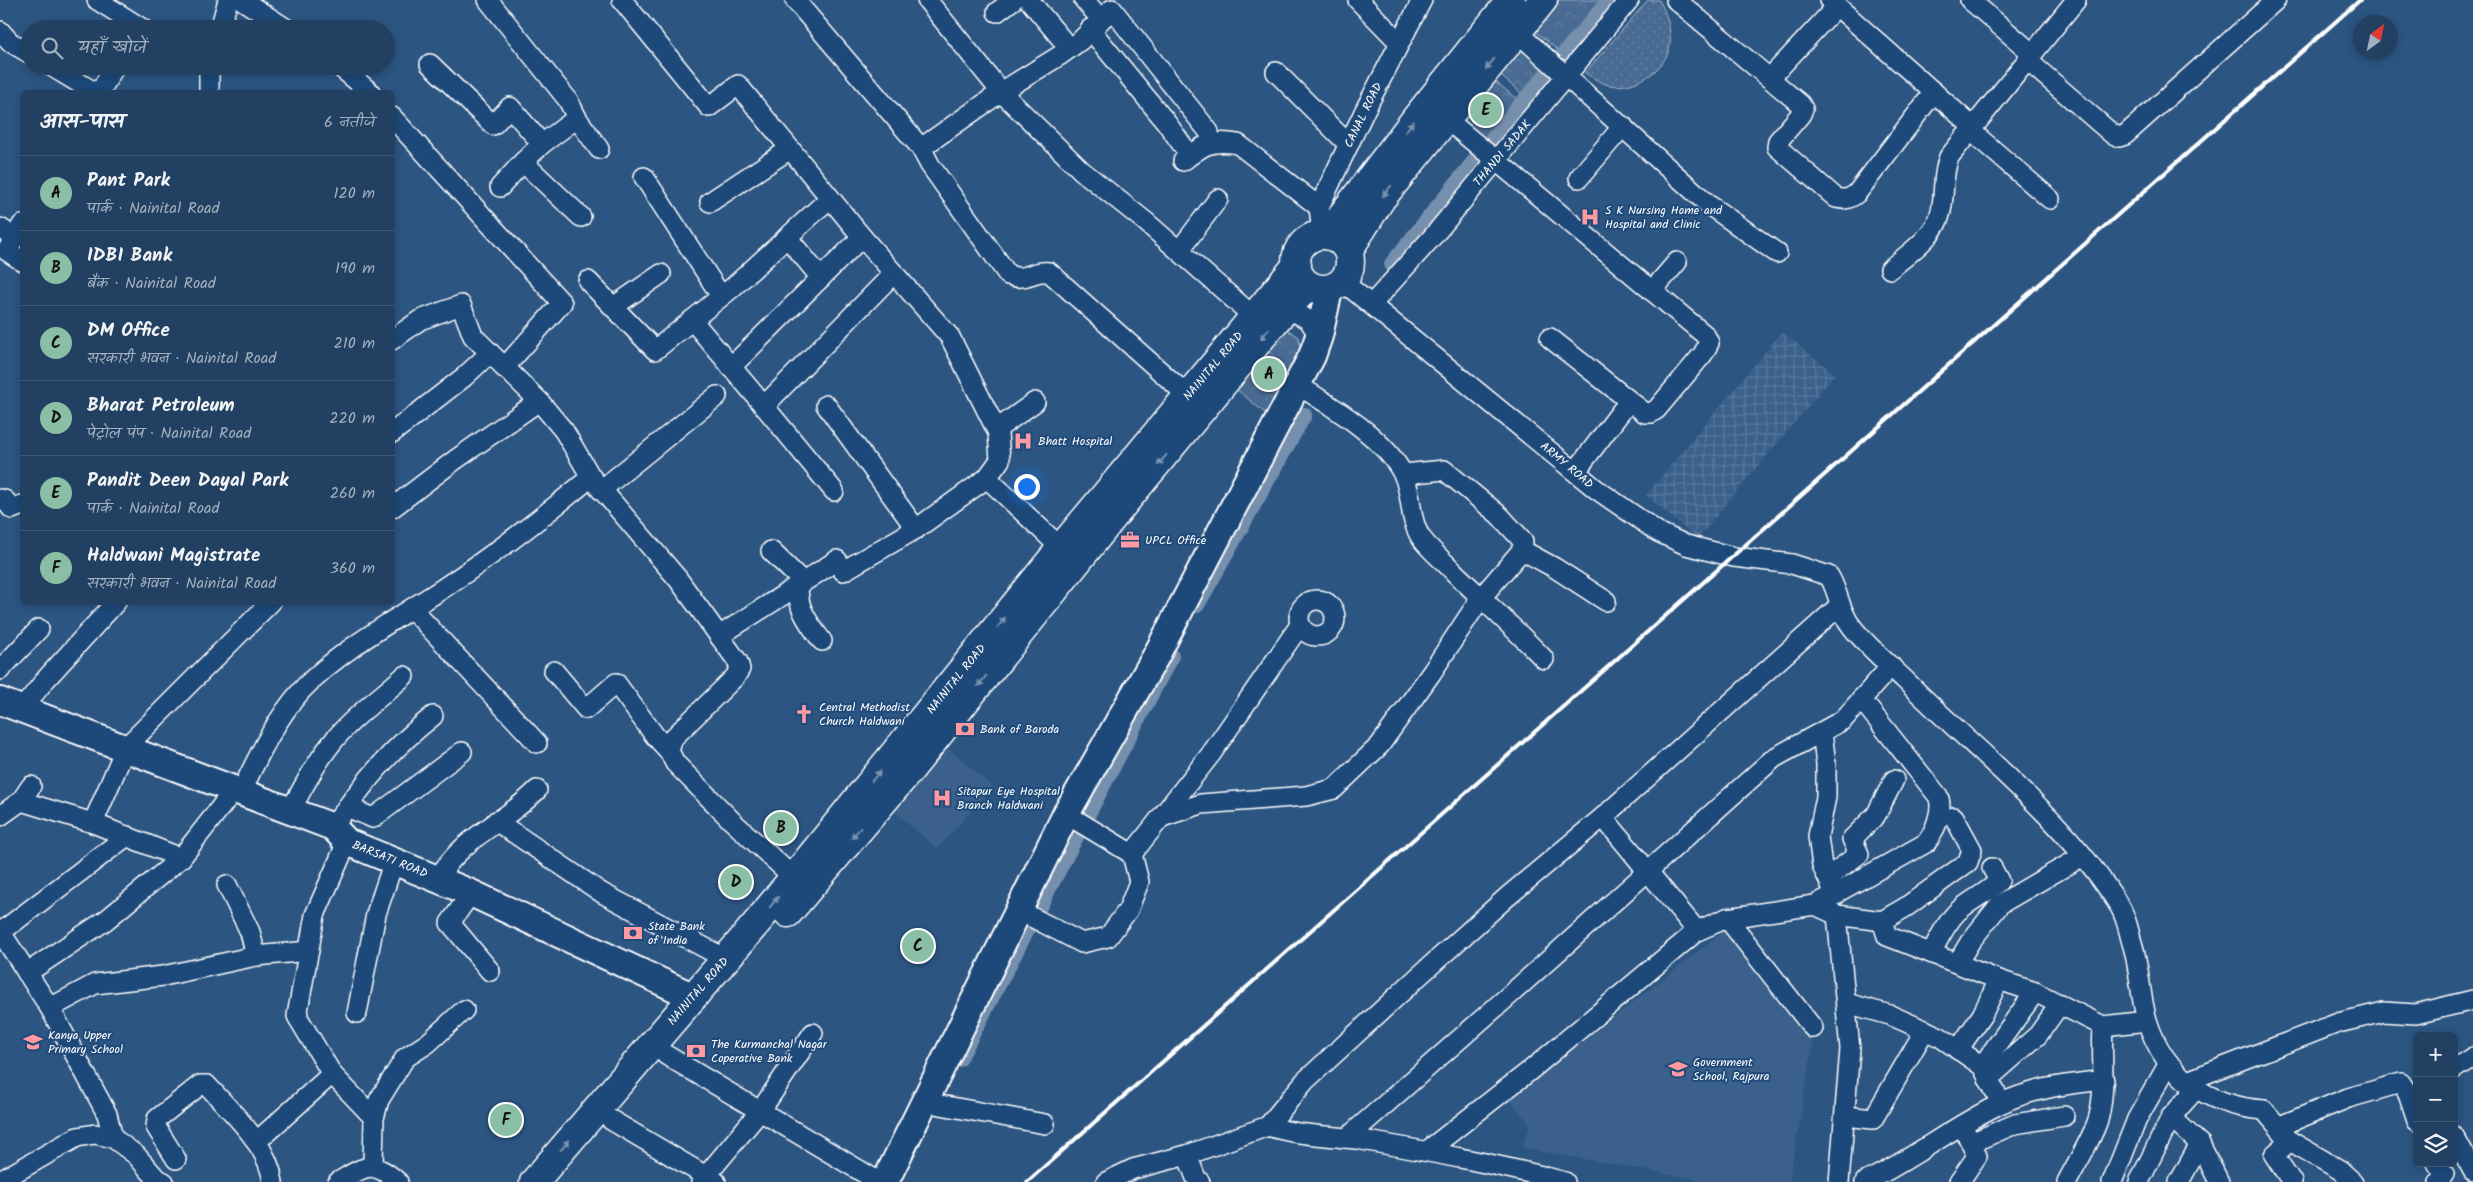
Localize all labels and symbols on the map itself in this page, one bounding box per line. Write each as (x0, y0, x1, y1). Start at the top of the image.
north arrow (2353, 15, 2398, 60)
one-way arrow (1484, 58, 1495, 71)
street label: CANAL ROAD (1339, 79, 1388, 151)
pin: E (1470, 91, 1502, 129)
street label: THANDI SADAK (1469, 115, 1537, 191)
one-way arrow (1404, 121, 1415, 134)
one-way arrow (1382, 184, 1393, 197)
place label: S K Nursing Home and Hospital and Clinic (1605, 201, 1723, 234)
hospital icon: S K Nursing Home and Hospital and Clinic (1579, 206, 1601, 228)
street label: NAINITAL ROAD (1179, 327, 1248, 405)
one-way arrow (1259, 327, 1270, 340)
pin: A (1253, 355, 1285, 393)
hospital icon: Bhatt Hospital (1012, 430, 1034, 452)
place label: Bhatt Hospital (1038, 432, 1112, 451)
street label: ARMY ROAD (1536, 437, 1598, 494)
one-way arrow (1156, 453, 1167, 466)
your location (1014, 474, 1040, 500)
office icon: UPCL Office (1119, 529, 1141, 551)
place label: UPCL Office (1145, 531, 1207, 550)
one-way arrow (996, 617, 1007, 630)
street label: NAINITAL ROAD (922, 640, 991, 719)
one-way arrow (976, 674, 987, 687)
place label: Central Methodist Church Haldwani (819, 698, 910, 731)
church icon: Central Methodist Church Haldwani (793, 703, 815, 725)
bank icon: Bank of Baroda (954, 718, 976, 740)
place label: Bank of Baroda (980, 720, 1060, 739)
one-way arrow (871, 770, 882, 783)
place label: Sitapur Eye Hospital Branch Haldwani (957, 782, 1060, 815)
hospital icon: Sitapur Eye Hospital Branch Haldwani (931, 787, 953, 809)
pin: B (765, 809, 797, 847)
one-way arrow (851, 827, 862, 839)
street label: BARSATI ROAD (349, 836, 431, 883)
pin: D (720, 863, 752, 901)
one-way arrow (768, 895, 779, 908)
place label: State Bank of India (648, 917, 705, 950)
bank icon: State Bank of India (622, 922, 644, 944)
pin: C (902, 927, 934, 965)
street label: NAINITAL ROAD (663, 953, 734, 1030)
place label: Kanya Upper Primary School (48, 1026, 123, 1059)
school or university icon: Kanya Upper Primary School (22, 1031, 44, 1053)
place label: The Kurmanchal Nagar Coperative Bank (711, 1035, 828, 1068)
bank icon: The Kurmanchal Nagar Coperative Bank (685, 1040, 707, 1062)
place label: Government School, Rajpura (1693, 1053, 1770, 1086)
school or university icon: Government School, Rajpura (1667, 1058, 1689, 1080)
pin: F (490, 1101, 522, 1139)
one-way arrow (560, 1138, 571, 1151)

